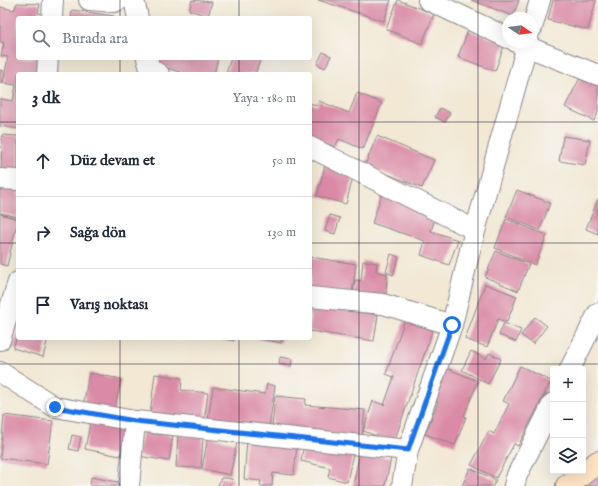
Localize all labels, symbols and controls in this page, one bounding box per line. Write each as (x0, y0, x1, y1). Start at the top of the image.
north arrow (502, 12, 538, 48)
search box (16, 16, 312, 60)
icon: search (30, 27, 52, 49)
text: Burada ara (62, 29, 128, 48)
text: 3 dk (32, 88, 60, 109)
text: Yaya · 180 m (232, 90, 296, 107)
icon: ahead (32, 150, 54, 172)
text: Düz devam et (70, 151, 155, 170)
text: 50 m (272, 152, 296, 169)
icon: right (32, 222, 54, 244)
text: Sağa dön (70, 223, 126, 242)
text: 130 m (267, 224, 296, 241)
icon: arrive (32, 294, 54, 316)
text: Varış noktası (70, 295, 148, 314)
route start (443, 316, 461, 334)
map controls (550, 366, 586, 474)
button: + (550, 366, 586, 402)
route end (46, 398, 64, 416)
button: − (550, 402, 586, 438)
button: layers (550, 438, 586, 474)

